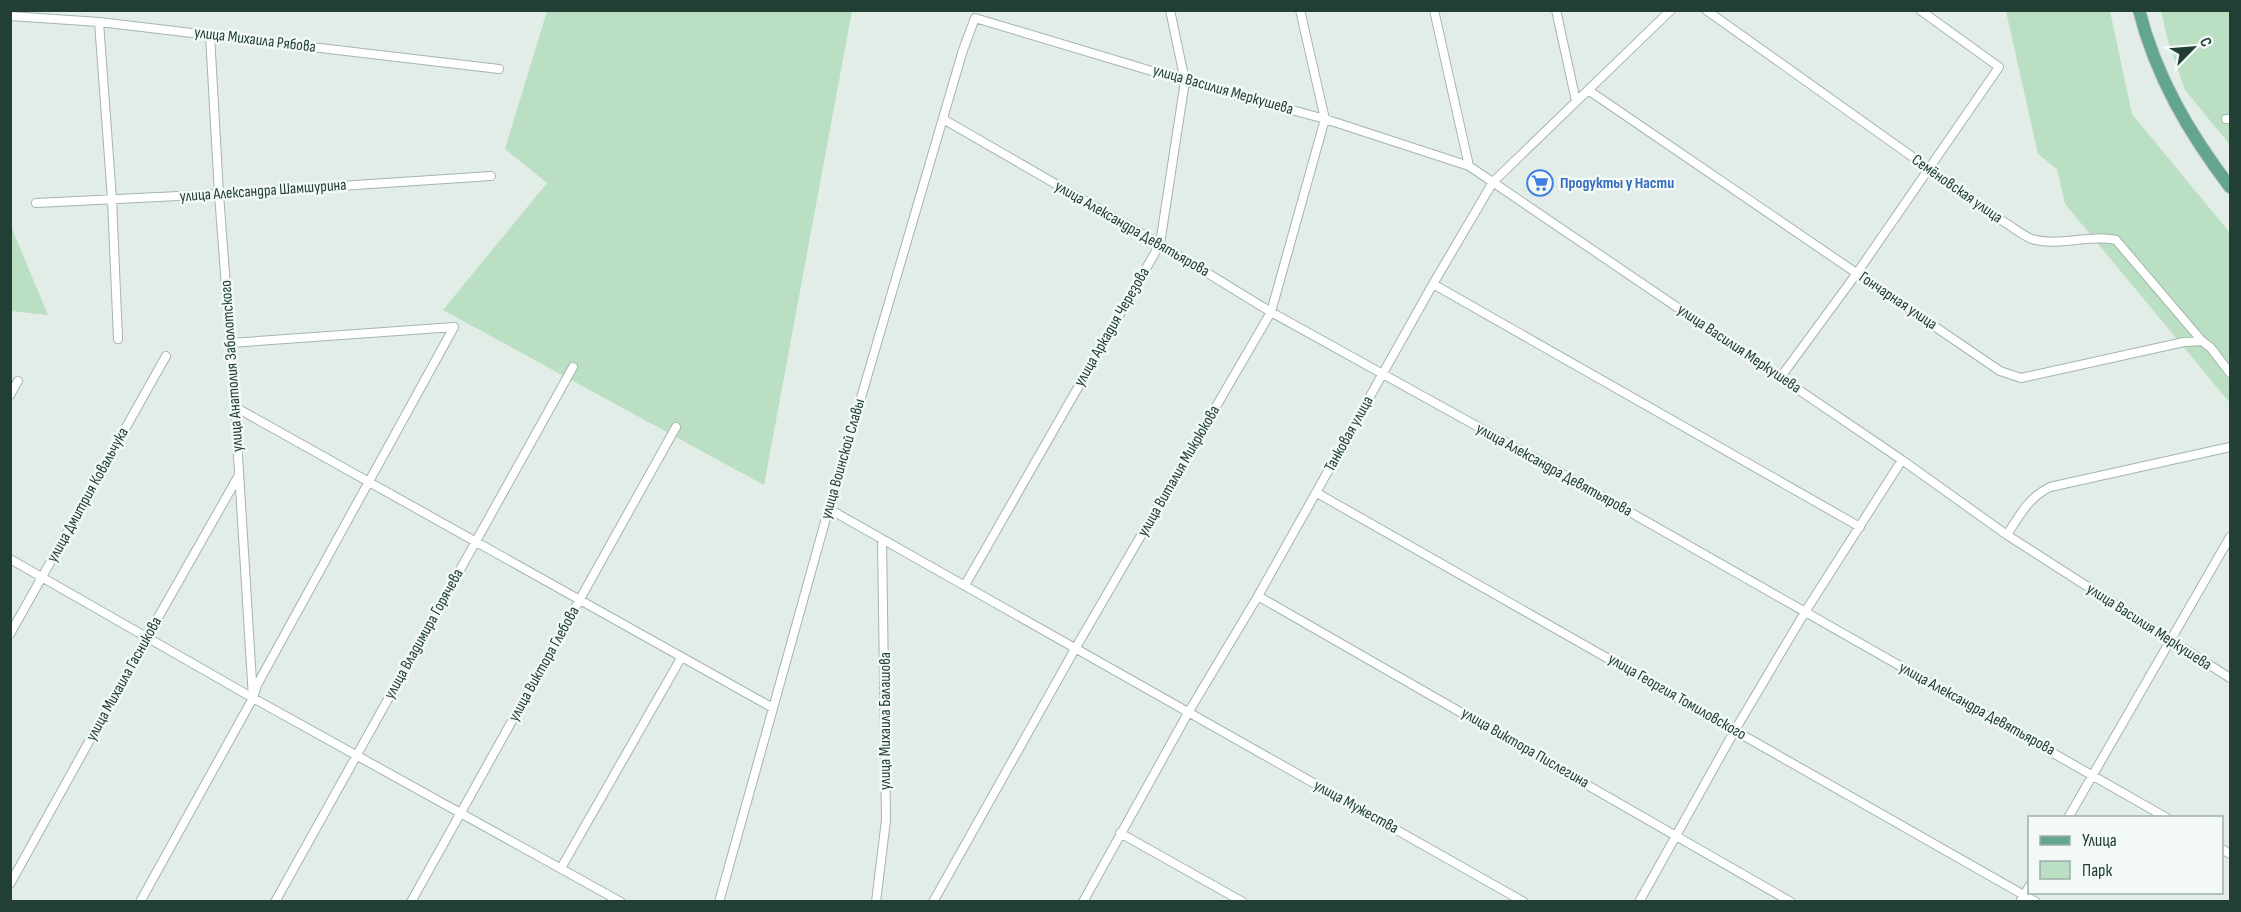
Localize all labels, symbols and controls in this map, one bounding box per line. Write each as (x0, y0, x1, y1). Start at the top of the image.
north arrow (2163, 18, 2223, 78)
street label: улица Михаила Рябова (193, 23, 317, 57)
text: С (2195, 35, 2216, 50)
street label: улица Василия Меркушева (1151, 61, 1295, 119)
street label: Семёновская улица (1908, 151, 2006, 227)
supermarket icon: Продукты у Насти (1525, 168, 1555, 198)
place label: Продукты у Насти (1560, 174, 1674, 193)
street label: улица Александра Шамшурина (179, 176, 347, 206)
street label: улица Александра Девятьярова (1051, 177, 1213, 281)
street label: улица Аркадия Черезова (1070, 264, 1154, 390)
street label: Гончарная улица (1855, 268, 1941, 334)
street label: улица Анатолия Заболотского (217, 279, 247, 453)
street label: улица Василия Меркушева (1673, 300, 1805, 398)
street label: Танковая улица (1320, 393, 1378, 475)
street label: улица Воинской Славы (817, 397, 869, 521)
street label: улица Виталия Микрюкова (1134, 402, 1224, 540)
street label: улица Александра Девятьярова (1473, 419, 1635, 521)
street label: улица Дмитрия Ковальчука (43, 424, 133, 566)
street label: улица Владимира Горячева (380, 566, 468, 702)
street label: улица Василия Меркушева (2083, 579, 2215, 675)
street label: улица Виктора Глебова (504, 603, 584, 725)
street label: улица Михаила Гасникова (82, 614, 166, 744)
street label: улица Георгия Томиловского (1604, 650, 1750, 744)
street label: улица Михаила Балашова (876, 652, 895, 790)
street label: улица Александра Девятьярова (1896, 658, 2058, 760)
street label: улица Виктора Пислегина (1458, 704, 1592, 792)
street label: улица Мужества (1310, 776, 1402, 838)
legend (2028, 816, 2223, 894)
text: Улица (2082, 830, 2117, 851)
text: Парк (2082, 860, 2113, 881)

